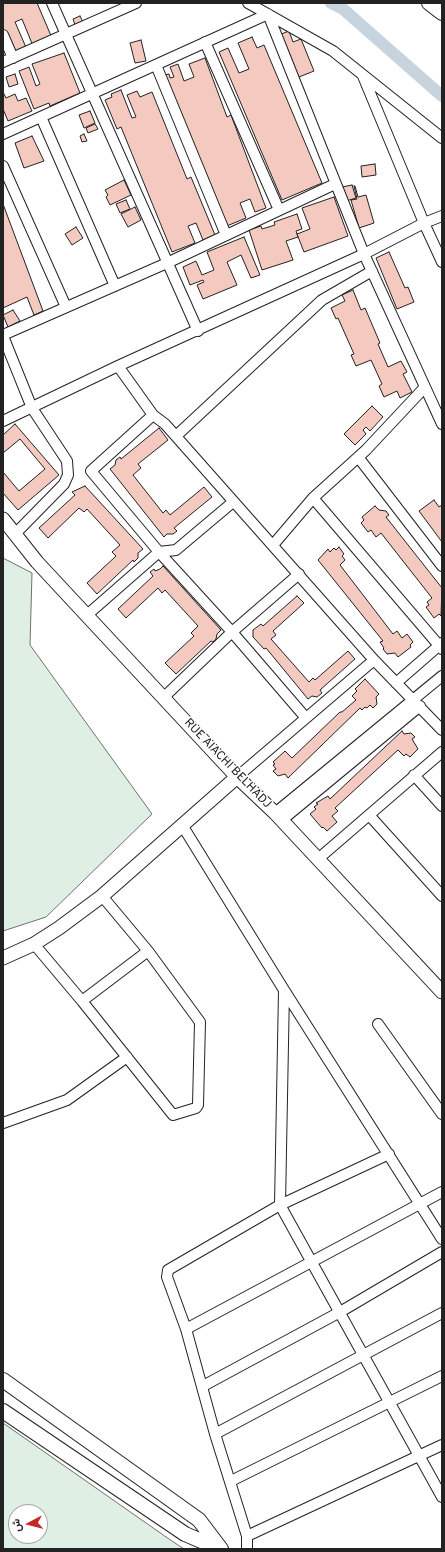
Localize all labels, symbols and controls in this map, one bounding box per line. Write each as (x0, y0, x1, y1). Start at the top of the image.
street label: RUE AIACHI BELHADJ (180, 716, 274, 812)
north arrow (8, 1504, 48, 1544)
text: ش (9, 1518, 25, 1533)

